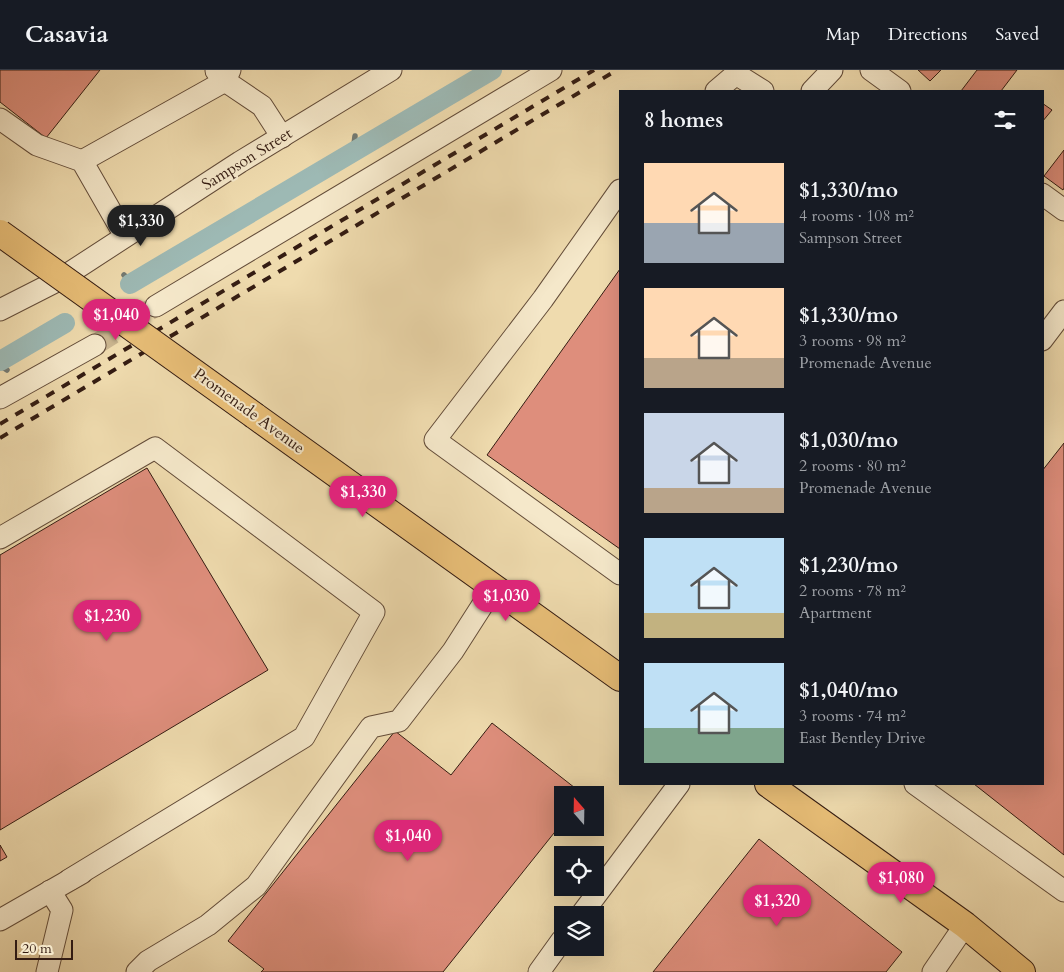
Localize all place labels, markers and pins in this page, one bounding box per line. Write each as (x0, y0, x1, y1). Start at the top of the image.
pin: $1,330 (100, 204, 182, 247)
pin: $1,040 (75, 298, 157, 341)
pin: $1,330 (322, 476, 404, 518)
pin: $1,030 (465, 580, 547, 622)
pin: $1,230 (66, 600, 148, 642)
pin: $1,040 (367, 820, 449, 862)
pin: $1,080 (860, 862, 942, 904)
pin: $1,320 (736, 884, 818, 927)

